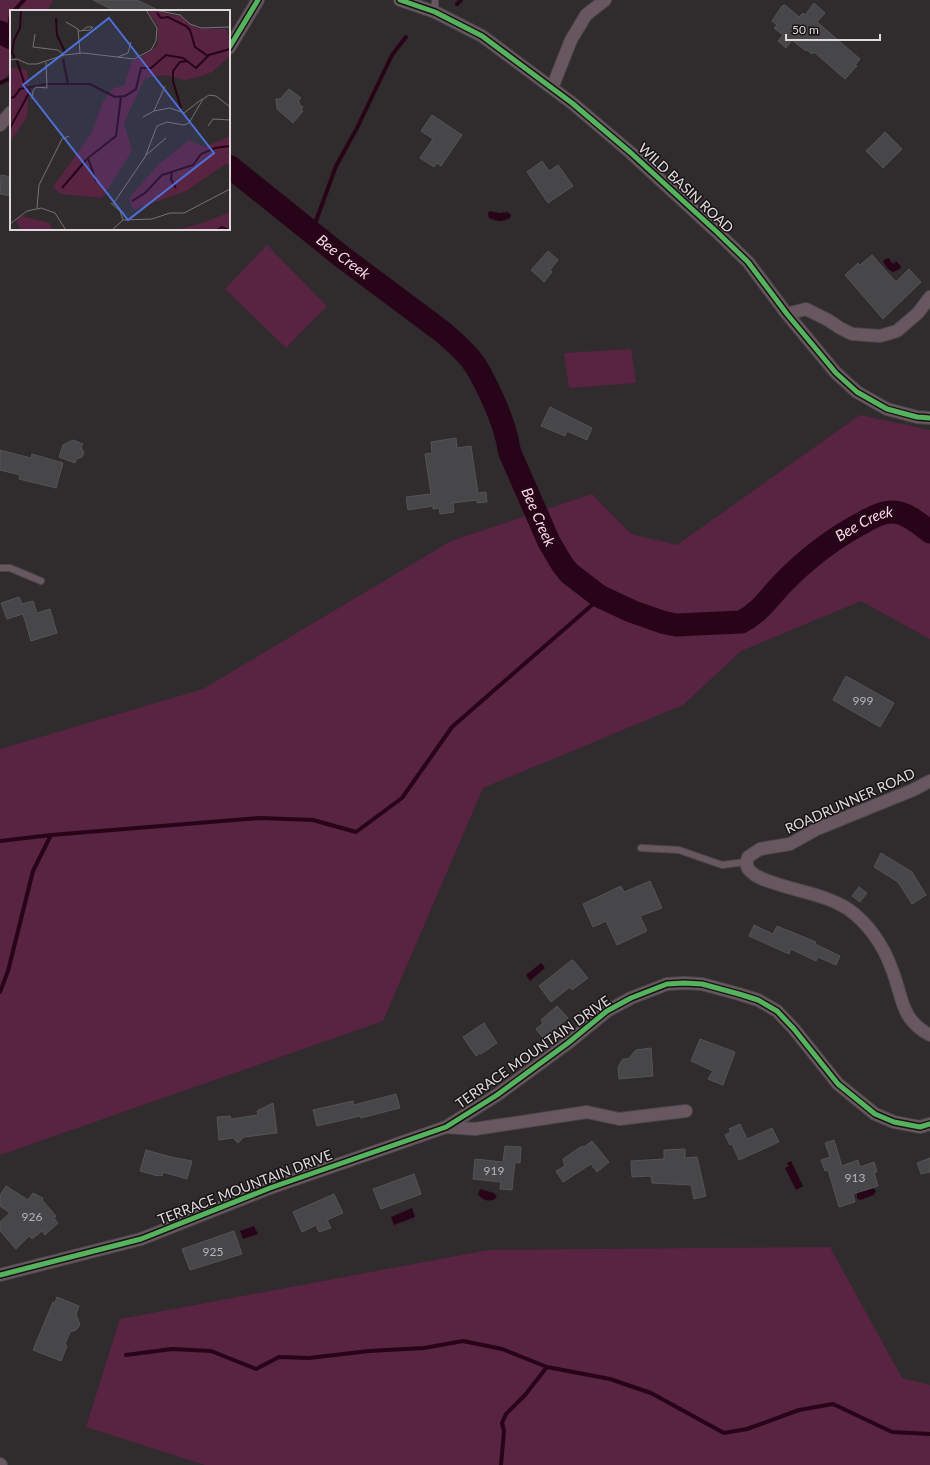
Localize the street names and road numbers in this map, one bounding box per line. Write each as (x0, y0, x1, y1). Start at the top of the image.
street label: WILD BASIN ROAD (635, 139, 737, 236)
street label: ROADRUNNER ROAD (782, 764, 917, 837)
street label: TERRACE MOUNTAIN DRIVE (452, 992, 613, 1112)
street label: TERRACE MOUNTAIN DRIVE (155, 1145, 334, 1228)

